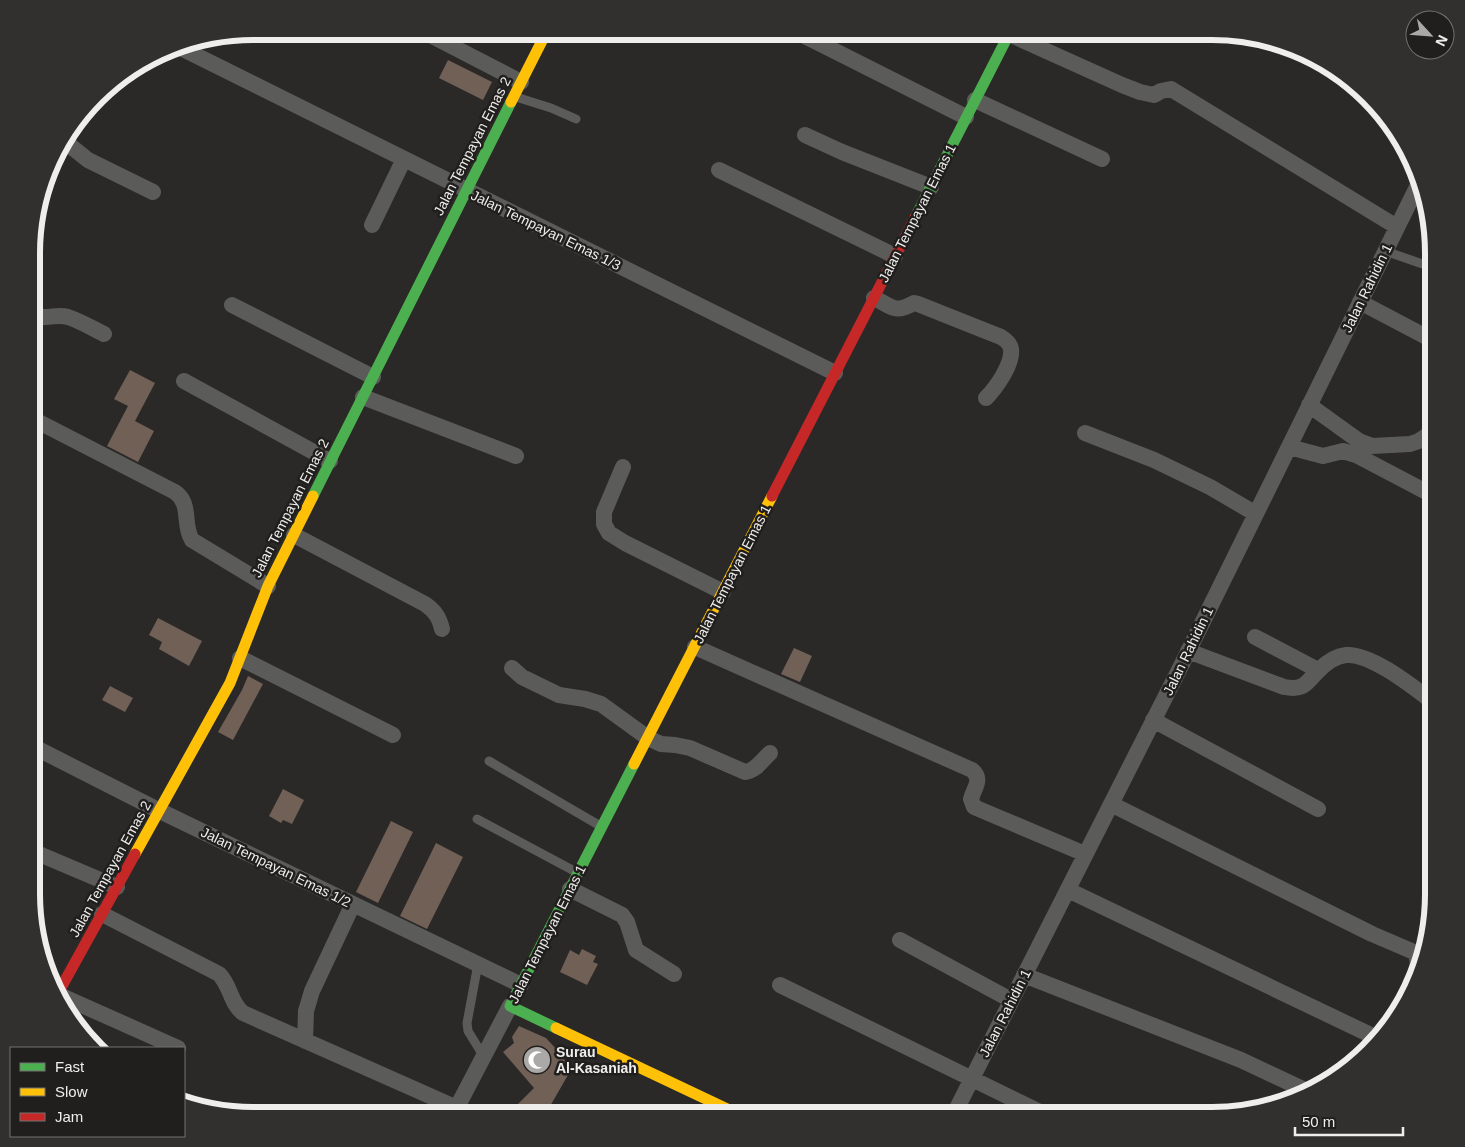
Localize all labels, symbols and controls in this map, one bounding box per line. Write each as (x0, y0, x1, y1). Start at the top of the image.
north arrow (1405, 10, 1455, 60)
text: N (1432, 33, 1451, 49)
street label: Jalan Tempayan Emas 2 (430, 74, 514, 218)
street label: Jalan Tempayan Emas 1 (875, 141, 959, 285)
street label: Jalan Tempayan Emas 1/3 (468, 187, 624, 273)
street label: Jalan Rahidin 1 (1339, 241, 1395, 335)
street label: Jalan Tempayan Emas 2 (248, 436, 332, 580)
street label: Jalan Tempayan Emas 1 (690, 502, 774, 646)
street label: Jalan Rahidin 1 (1160, 604, 1216, 698)
street label: Jalan Tempayan Emas 2 (66, 798, 154, 940)
street label: Jalan Tempayan Emas 1/2 (198, 824, 354, 910)
street label: Jalan Tempayan Emas 1 (505, 862, 589, 1006)
street label: Jalan Rahidin 1 (976, 966, 1034, 1060)
place label: Surau Al-Kasaniah (556, 1044, 637, 1076)
mosque icon: Surau Al-Kasaniah (522, 1045, 552, 1075)
legend (10, 1047, 185, 1137)
text: Fast (55, 1058, 85, 1075)
text: Slow (55, 1083, 88, 1100)
scale bar (1295, 1104, 1402, 1136)
text: Jam (55, 1108, 83, 1125)
text: 50 m (1302, 1113, 1335, 1130)

